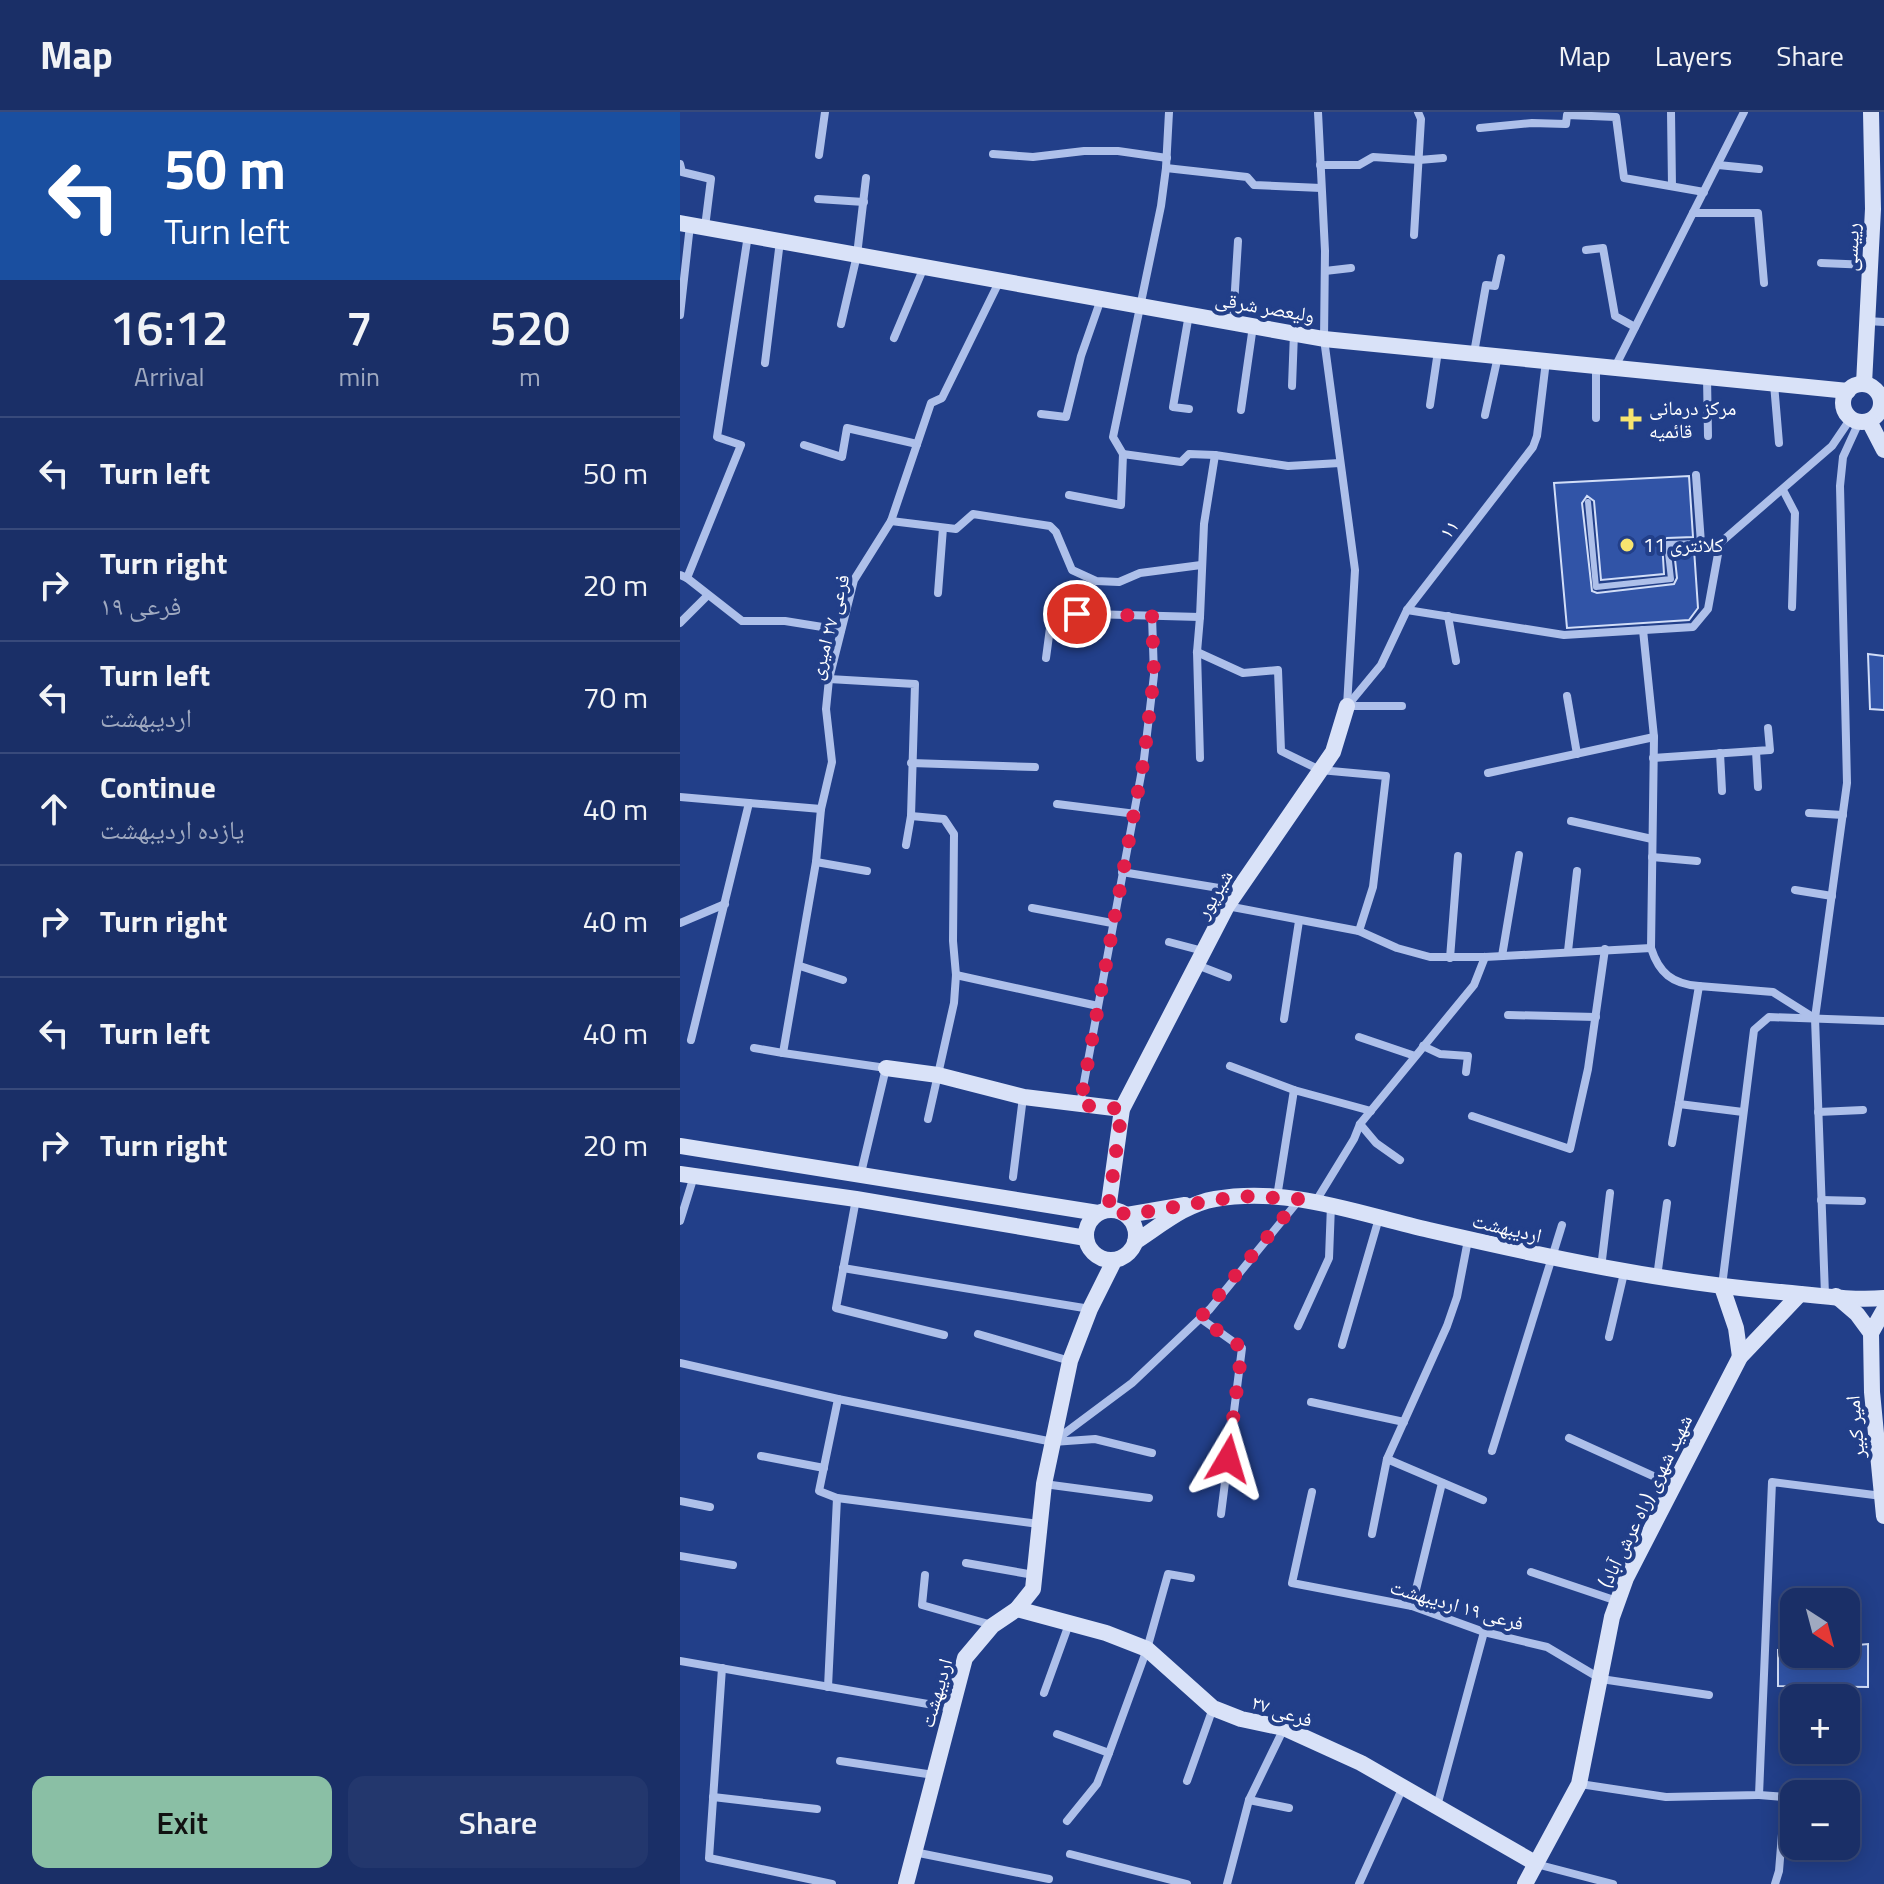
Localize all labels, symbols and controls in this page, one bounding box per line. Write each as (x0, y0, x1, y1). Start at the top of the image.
text: Map (40, 26, 113, 84)
text: Map (1558, 34, 1611, 77)
text: Layers (1655, 34, 1732, 77)
text: Share (1776, 34, 1844, 77)
text: 50 m (164, 126, 286, 211)
icon: left (32, 144, 136, 248)
text: Turn left (164, 203, 290, 258)
street label: رییسی (1834, 222, 1867, 272)
street label: ولیعصر شرقی (1213, 283, 1317, 330)
text: 16:12 (110, 291, 229, 364)
text: 7 (346, 291, 373, 364)
text: 520 (490, 291, 570, 364)
text: Arrival (134, 357, 204, 396)
text: min (338, 357, 380, 396)
text: m (519, 357, 541, 396)
place label: مرکز درمانی قائمیه (1649, 392, 1736, 446)
marker: مرکز درمانی قائمیه (1620, 408, 1642, 430)
text: Turn left (100, 450, 210, 496)
text: 50 m (583, 450, 648, 496)
icon: left (32, 451, 76, 495)
street label: ۱۱ (1431, 512, 1466, 545)
place label: کلانتری 11 (1643, 529, 1723, 560)
marker: کلانتری 11 (1618, 536, 1636, 554)
text: Turn right (100, 540, 228, 586)
text: 20 m (583, 562, 648, 608)
icon: right (32, 563, 76, 607)
street label: فرعی ۲۷ امیری (799, 570, 858, 683)
pin (1043, 580, 1111, 648)
text: فرعی ۱۹ (100, 586, 182, 625)
icon: arrive (1055, 592, 1099, 636)
text: Turn left (100, 652, 210, 698)
text: 70 m (583, 674, 648, 720)
icon: left (32, 675, 76, 719)
text: اردیبهشت (100, 698, 192, 737)
text: Continue (100, 764, 216, 810)
text: 40 m (583, 786, 648, 832)
icon: ahead (32, 787, 76, 831)
text: یازده اردیبهشت (100, 810, 245, 849)
street label: شیرپور (1186, 863, 1240, 925)
text: Turn right (100, 898, 228, 944)
text: 40 m (583, 898, 648, 944)
icon: right (32, 899, 76, 943)
text: Turn left (100, 1010, 210, 1056)
text: 40 m (583, 1010, 648, 1056)
icon: left (32, 1011, 76, 1055)
text: Turn right (100, 1122, 228, 1168)
text: 20 m (583, 1122, 648, 1168)
icon: right (32, 1123, 76, 1167)
street label: اردیبهشت (1469, 1204, 1545, 1251)
street label: امیر کبیر (1836, 1394, 1873, 1461)
street label: شهید شهری (راه عرش آباد) (1589, 1409, 1700, 1593)
position arrow (1186, 1417, 1270, 1501)
street label: فرعی ۱۹ اردیبهشت (1387, 1571, 1528, 1638)
north arrow (1780, 1588, 1860, 1668)
map controls (1780, 1588, 1860, 1860)
street label: اردیبهشت (911, 1655, 960, 1731)
button: + (1780, 1684, 1860, 1764)
street label: فرعی ۲۷ (1248, 1686, 1317, 1735)
button: Exit (32, 1776, 332, 1868)
button: Share (348, 1776, 648, 1868)
button: − (1780, 1780, 1860, 1860)

